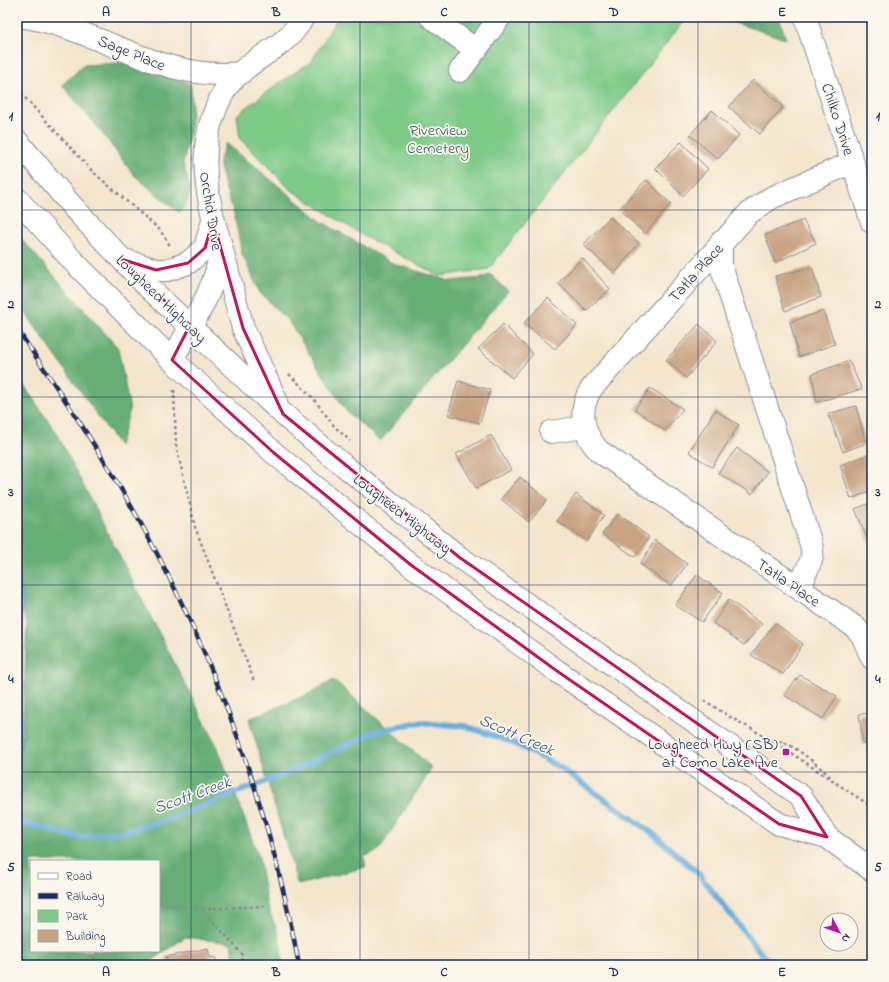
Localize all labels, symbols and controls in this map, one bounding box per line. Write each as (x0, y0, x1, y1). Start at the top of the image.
text: A (102, 3, 110, 22)
text: B (271, 3, 281, 22)
text: C (440, 3, 448, 22)
text: D (608, 3, 619, 22)
text: E (778, 3, 786, 22)
street label: Sage Place (94, 29, 170, 79)
street label: Chilko Drive (814, 80, 860, 160)
text: 1 (9, 107, 14, 126)
text: 1 (876, 107, 881, 126)
park label: Riverview Cemetery (407, 119, 469, 161)
street label: Orchid Drive (192, 170, 228, 253)
street label: Tatla Place (663, 238, 730, 308)
street label: Lougheed Highway (109, 249, 212, 350)
text: 2 (7, 295, 15, 314)
text: 2 (874, 295, 882, 314)
street label: Lougheed Highway (347, 468, 456, 561)
text: 3 (7, 483, 14, 502)
text: 3 (874, 483, 881, 502)
street label: Tatla Place (751, 553, 825, 614)
text: 4 (7, 670, 14, 689)
text: 4 (874, 670, 881, 689)
water label: Scott Creek (475, 708, 560, 764)
place label: Lougheed Hwy (SB) at Como Lake Ave (648, 733, 779, 775)
marker: Lougheed Hwy (SB) at Como Lake Ave (781, 747, 791, 757)
water label: Scott Creek (151, 769, 236, 821)
text: 5 (7, 858, 15, 877)
text: 5 (874, 858, 882, 877)
legend (30, 860, 160, 952)
text: Road (66, 868, 92, 886)
text: Railway (66, 888, 105, 907)
text: Park (66, 908, 88, 926)
north arrow (819, 912, 859, 952)
text: Building (65, 928, 105, 947)
text: N (837, 930, 854, 946)
text: A (102, 963, 110, 982)
text: B (271, 963, 281, 982)
text: C (440, 963, 448, 982)
text: D (608, 963, 619, 982)
text: E (778, 963, 786, 982)

